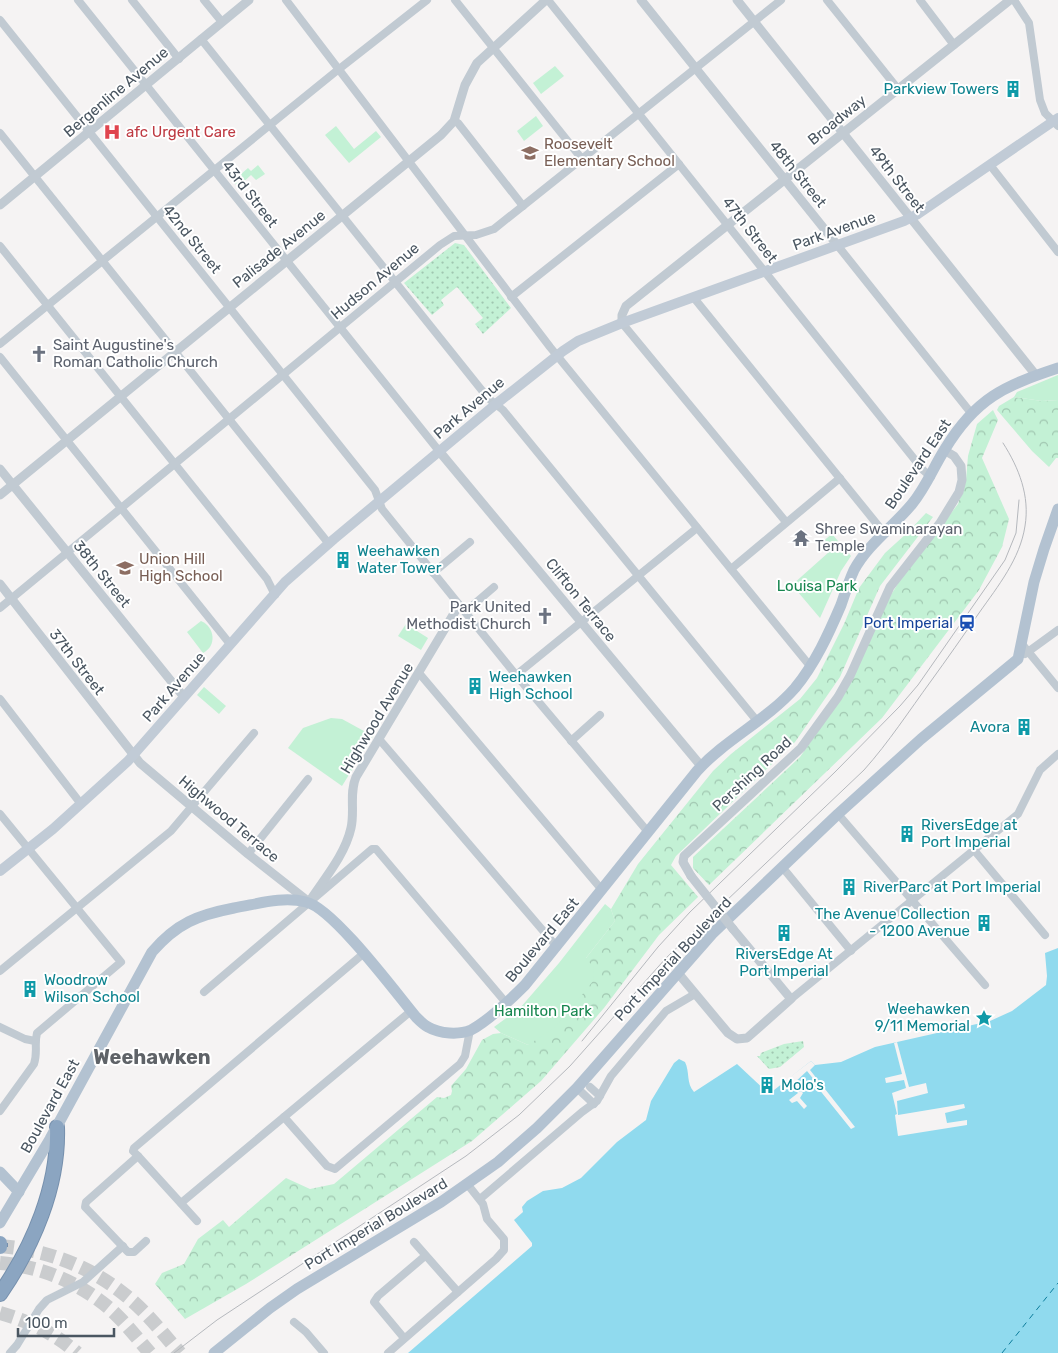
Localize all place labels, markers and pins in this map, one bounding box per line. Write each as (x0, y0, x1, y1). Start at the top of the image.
building icon: Parkview Towers (1003, 79, 1023, 99)
place label: Parkview Towers (883, 80, 999, 98)
hospital icon: afc Urgent Care (102, 122, 122, 142)
place label: afc Urgent Care (126, 123, 236, 141)
place label: Roosevelt Elementary School (544, 135, 675, 170)
school or university icon: Roosevelt Elementary School (520, 143, 540, 163)
place label: Saint Augustine's Roman Catholic Church (53, 336, 218, 371)
church icon: Saint Augustine's Roman Catholic Church (29, 344, 49, 364)
place label: Shree Swaminarayan Temple (815, 520, 962, 555)
temple icon: Shree Swaminarayan Temple (791, 528, 811, 548)
place label: Weehawken Water Tower (357, 542, 442, 577)
place label: Union Hill High School (139, 550, 223, 585)
building icon: Weehawken Water Tower (333, 550, 353, 570)
school or university icon: Union Hill High School (115, 558, 135, 578)
place label: Park United Methodist Church (406, 598, 531, 633)
church icon: Park United Methodist Church (535, 606, 555, 626)
station icon: Port Imperial (957, 613, 977, 633)
place label: Port Imperial (864, 614, 953, 632)
place label: Weehawken High School (489, 668, 573, 703)
building icon: Weehawken High School (465, 676, 485, 696)
building icon: Avora (1014, 717, 1034, 737)
place label: Avora (970, 718, 1010, 736)
place label: RiversEdge at Port Imperial (921, 816, 1017, 851)
building icon: RiversEdge at Port Imperial (897, 824, 917, 844)
building icon: RiverParc at Port Imperial (839, 877, 859, 897)
place label: RiverParc at Port Imperial (863, 878, 1041, 896)
place label: The Avenue Collection - 1200 Avenue (815, 905, 970, 940)
building icon: The Avenue Collection - 1200 Avenue (974, 913, 994, 933)
building icon: RiversEdge At Port Imperial (774, 923, 794, 943)
place label: RiversEdge At Port Imperial (735, 945, 833, 980)
place label: Woodrow Wilson School (44, 971, 140, 1006)
building icon: Woodrow Wilson School (20, 979, 40, 999)
place label: Weehawken 9/11 Memorial (875, 1000, 970, 1035)
place icon: Weehawken 9/11 Memorial (974, 1008, 994, 1028)
building icon: Molo's (757, 1075, 777, 1095)
place label: Molo's (781, 1076, 824, 1094)

